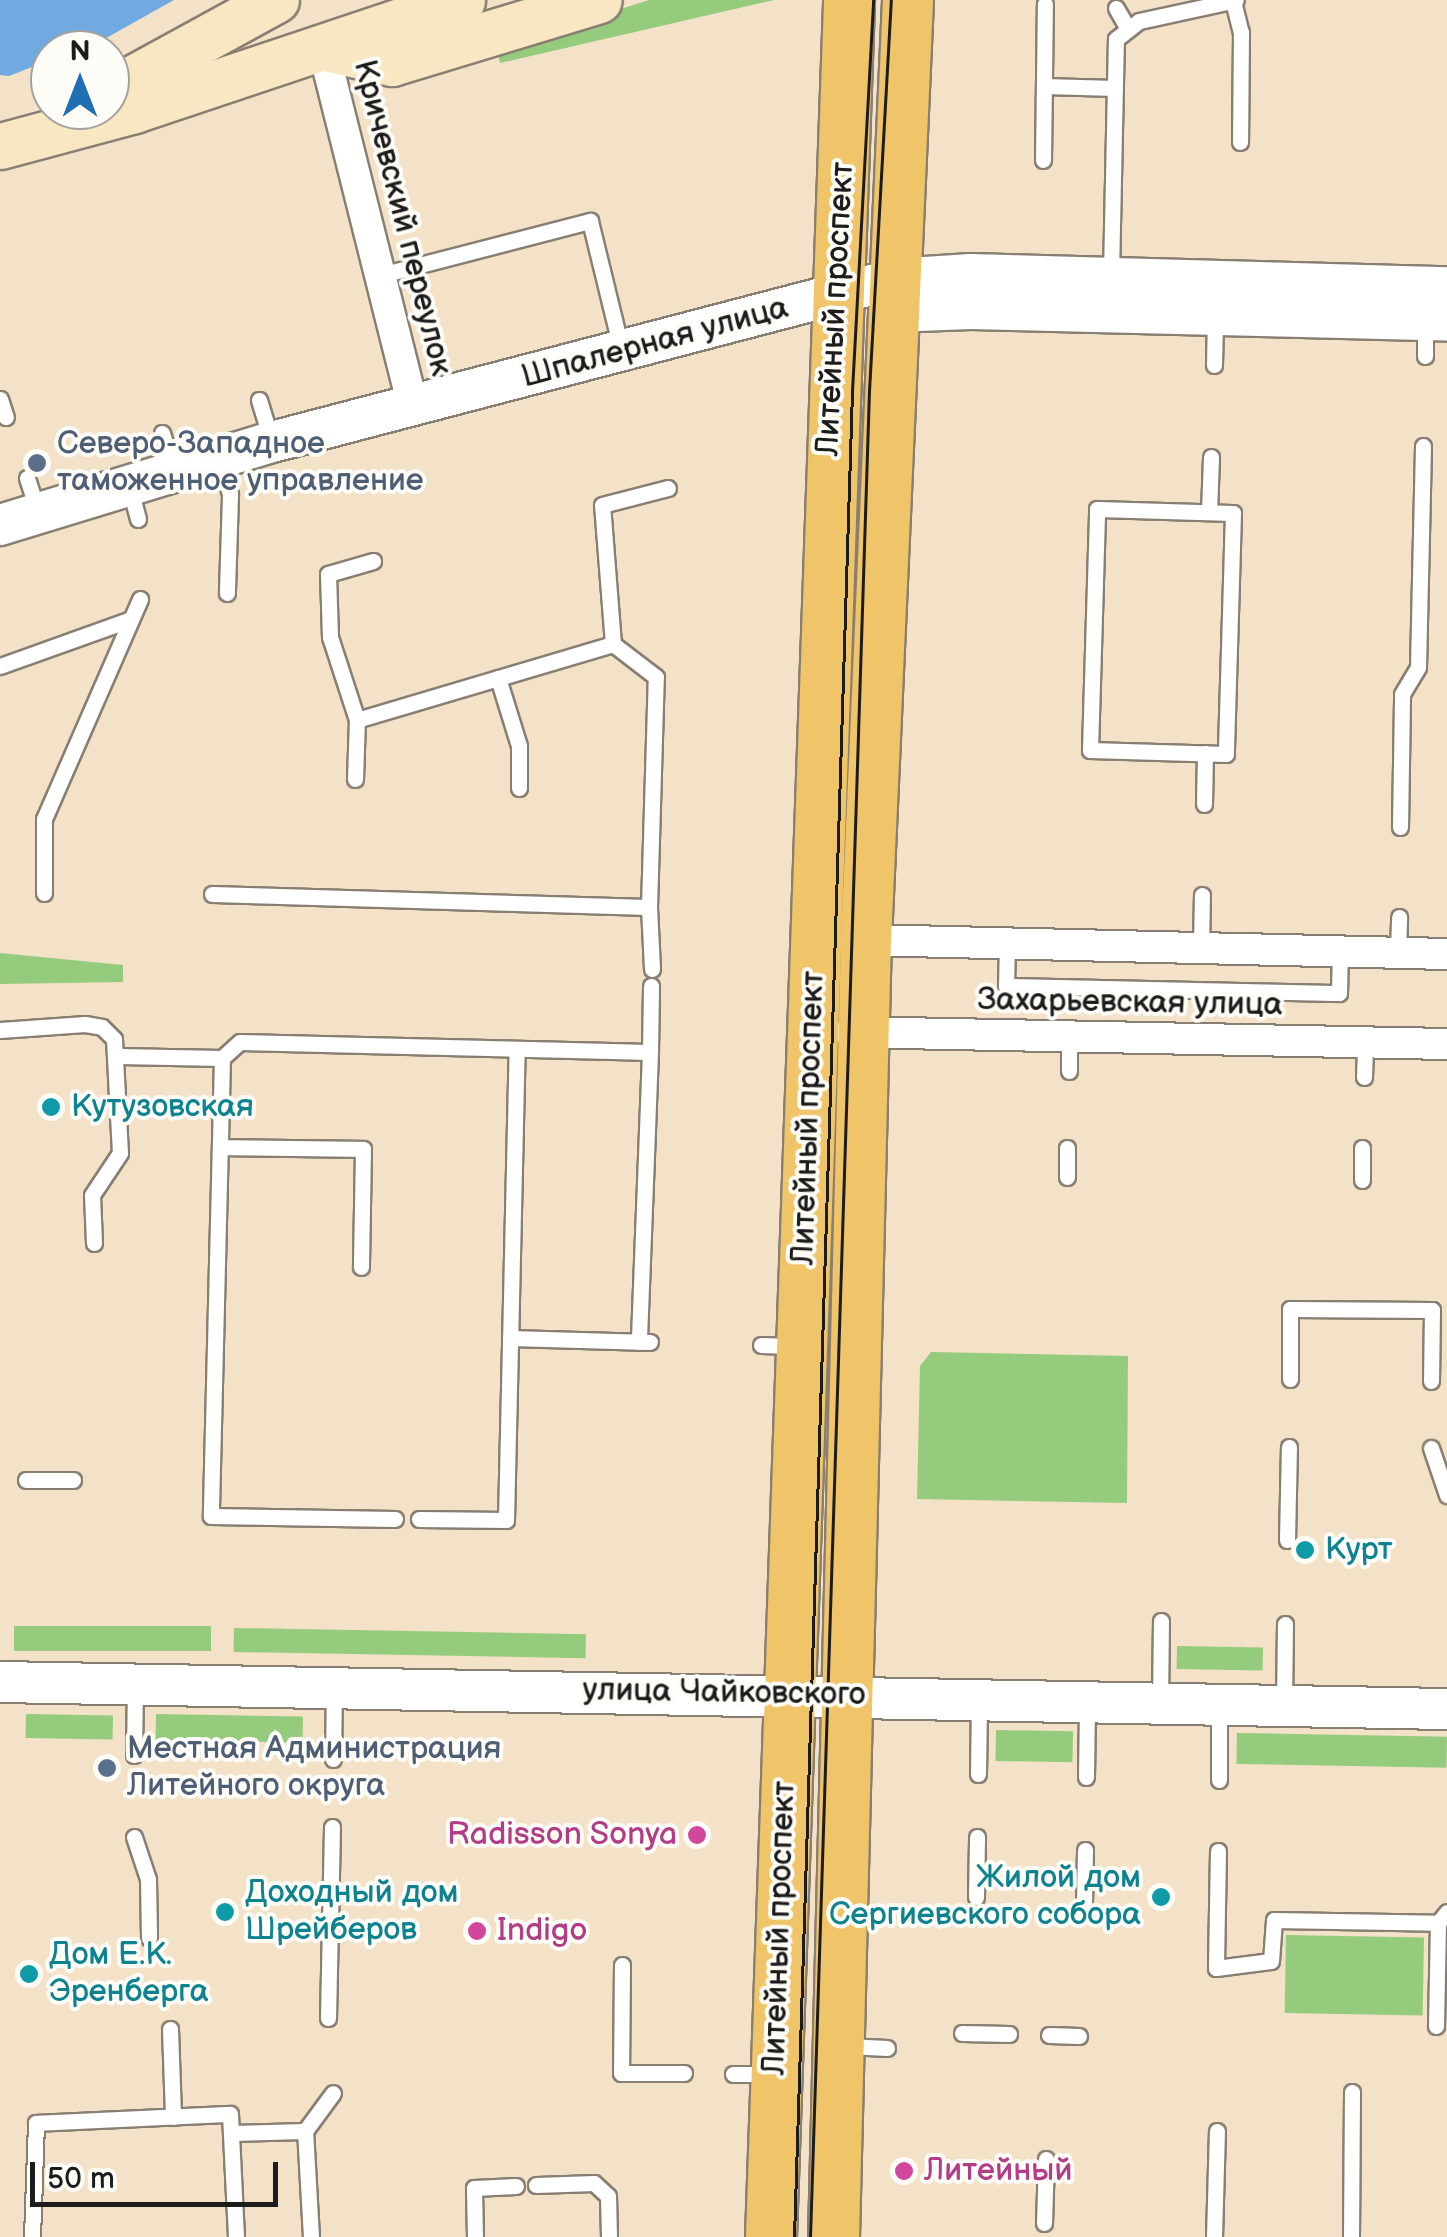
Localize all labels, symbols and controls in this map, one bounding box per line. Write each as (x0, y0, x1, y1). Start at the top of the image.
north arrow (30, 30, 130, 130)
text: N (69, 35, 91, 68)
street label: Кричевский переулок (344, 56, 460, 380)
street label: Литейный проспект (809, 161, 863, 457)
street label: Шпалерная улица (517, 289, 793, 397)
place label: Северо-Западное таможенное управление (57, 426, 424, 501)
marker: Северо-Западное таможенное управление (26, 452, 48, 474)
street label: Литейный проспект (785, 970, 833, 1266)
street label: Захарьевская улица (977, 981, 1283, 1025)
place label: Кутузовская (71, 1088, 254, 1126)
marker: Кутузовская (40, 1096, 62, 1118)
place label: Курт (1325, 1531, 1393, 1569)
marker: Курт (1294, 1539, 1316, 1561)
street label: улица Чайковского (582, 1671, 866, 1715)
place label: Местная Администрация Литейного округа (127, 1731, 501, 1806)
marker: Местная Администрация Литейного округа (96, 1757, 118, 1779)
street label: Литейный проспект (756, 1780, 804, 2076)
place label: Radisson Sonya (446, 1816, 677, 1854)
marker: Radisson Sonya (686, 1824, 708, 1846)
place label: Жилой дом Сергиевского собора (829, 1860, 1141, 1935)
place label: Доходный дом Шрейберов (245, 1875, 459, 1950)
marker: Жилой дом Сергиевского собора (1150, 1886, 1172, 1908)
marker: Доходный дом Шрейберов (214, 1901, 236, 1923)
place label: Indigo (497, 1912, 587, 1950)
marker: Indigo (466, 1920, 488, 1942)
place label: Дом Е.К. Эренберга (49, 1937, 209, 2012)
marker: Дом Е.К. Эренберга (18, 1963, 40, 1985)
scale bar (35, 2142, 282, 2204)
place label: Литейный (924, 2152, 1073, 2190)
marker: Литейный (893, 2160, 915, 2182)
text: 50 m (47, 2161, 115, 2197)

